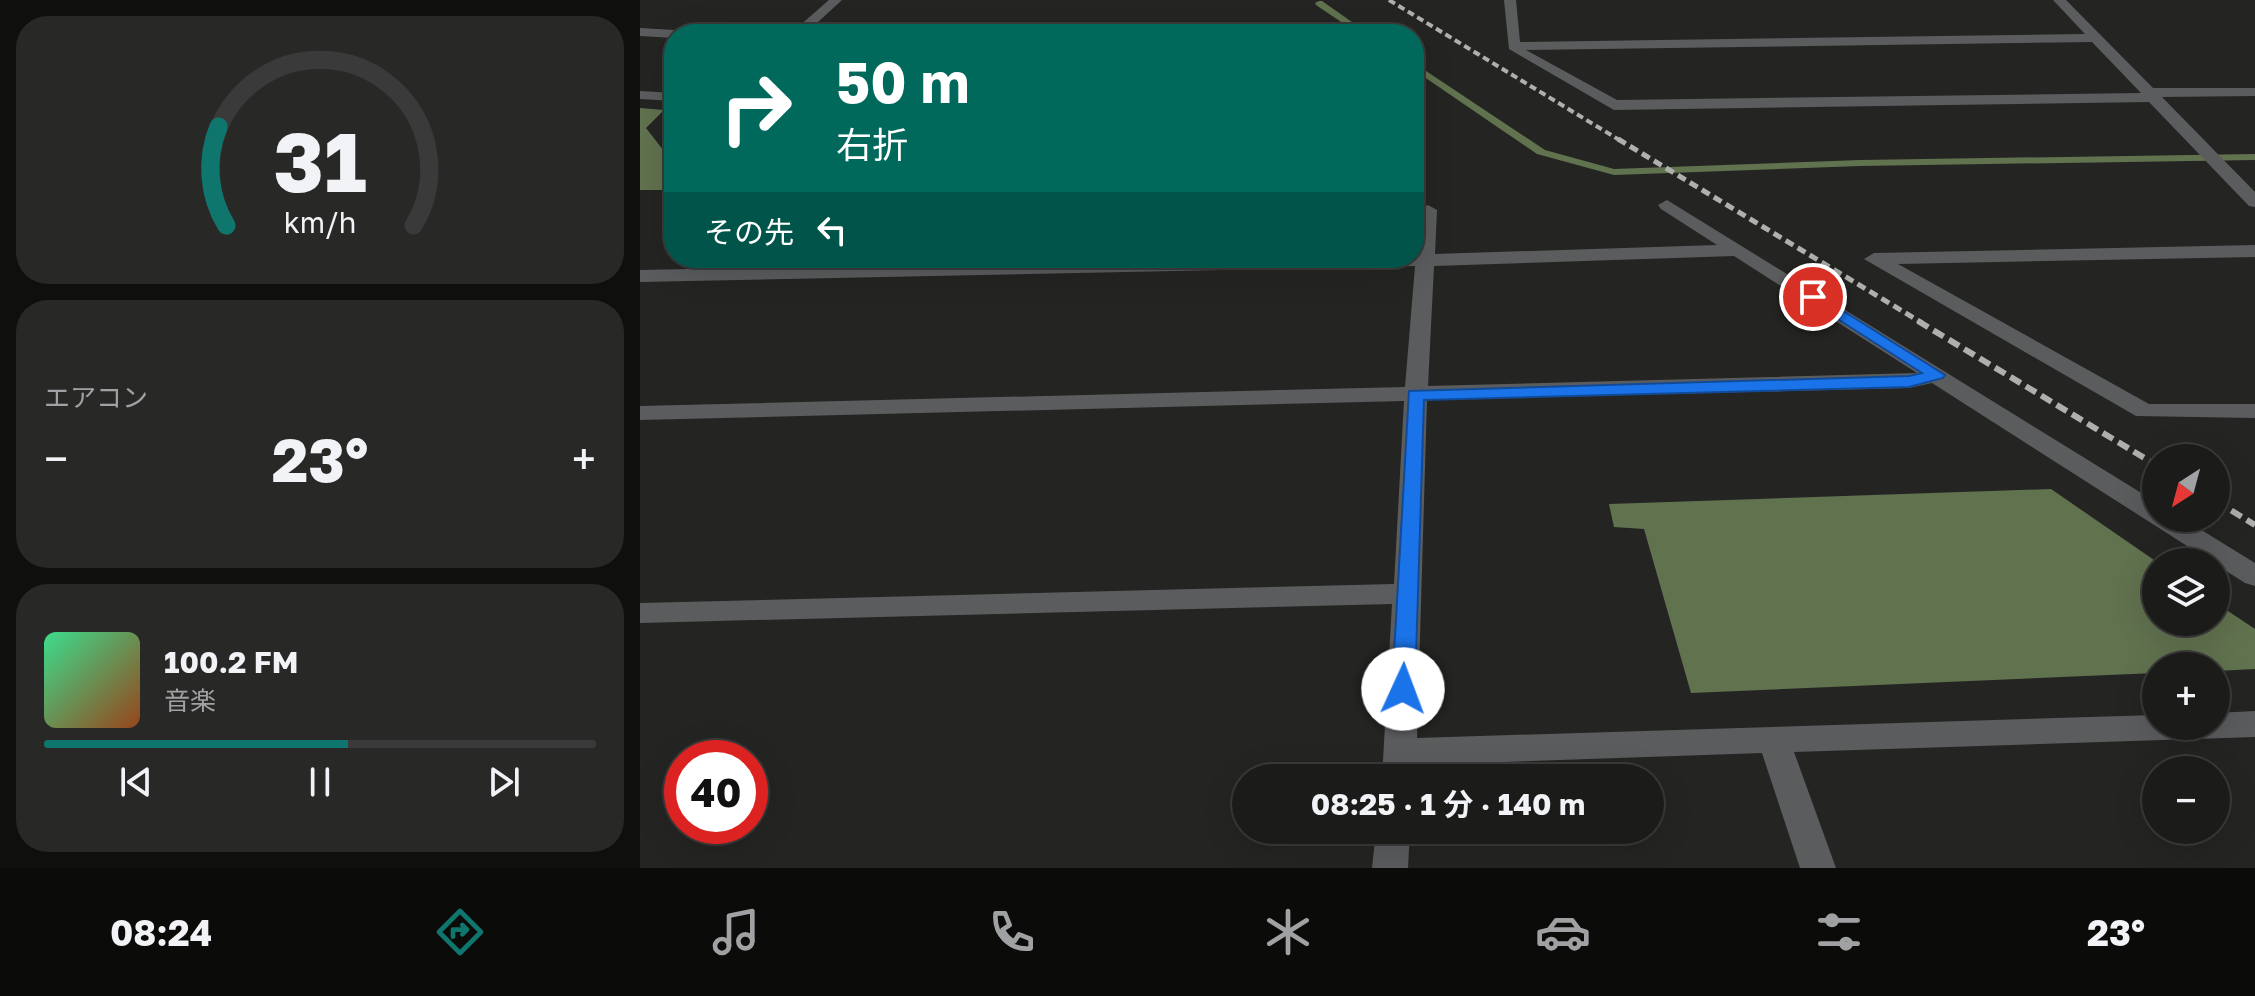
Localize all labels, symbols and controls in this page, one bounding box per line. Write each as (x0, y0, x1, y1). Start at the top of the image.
text: 50 m (836, 48, 970, 115)
icon: right (704, 56, 808, 160)
text: 31 (273, 110, 367, 210)
text: 右折 (836, 123, 908, 166)
text: km/h (284, 205, 356, 239)
icon: left (810, 208, 854, 252)
text: その先 (704, 214, 794, 250)
pin (1779, 263, 1847, 331)
icon: arrive (1791, 275, 1835, 319)
text: エアコン (44, 382, 148, 413)
text: 23° (272, 423, 368, 495)
text: − (44, 432, 68, 485)
text: + (572, 432, 596, 485)
north arrow (2142, 444, 2230, 532)
map controls (2142, 444, 2230, 844)
button: layers (2142, 548, 2230, 636)
text: 100.2 FM (164, 644, 298, 680)
position arrow (1361, 647, 1445, 731)
button: + (2142, 652, 2230, 740)
text: 音楽 (164, 685, 216, 716)
speed limit sign: 40 (664, 740, 768, 844)
button: − (2142, 756, 2230, 844)
icon: previous (114, 760, 158, 804)
icon: pause (298, 760, 342, 804)
icon: next (482, 760, 526, 804)
text: 08:25 · 1 分 · 140 m (1311, 786, 1585, 822)
icon: directions (432, 904, 488, 960)
icon: music (708, 904, 764, 960)
icon: phone (984, 904, 1040, 960)
icon: climate (1260, 904, 1316, 960)
icon: car (1535, 904, 1591, 960)
icon: filters (1811, 904, 1867, 960)
text: 08:24 (110, 911, 212, 954)
text: 23° (2087, 911, 2145, 954)

